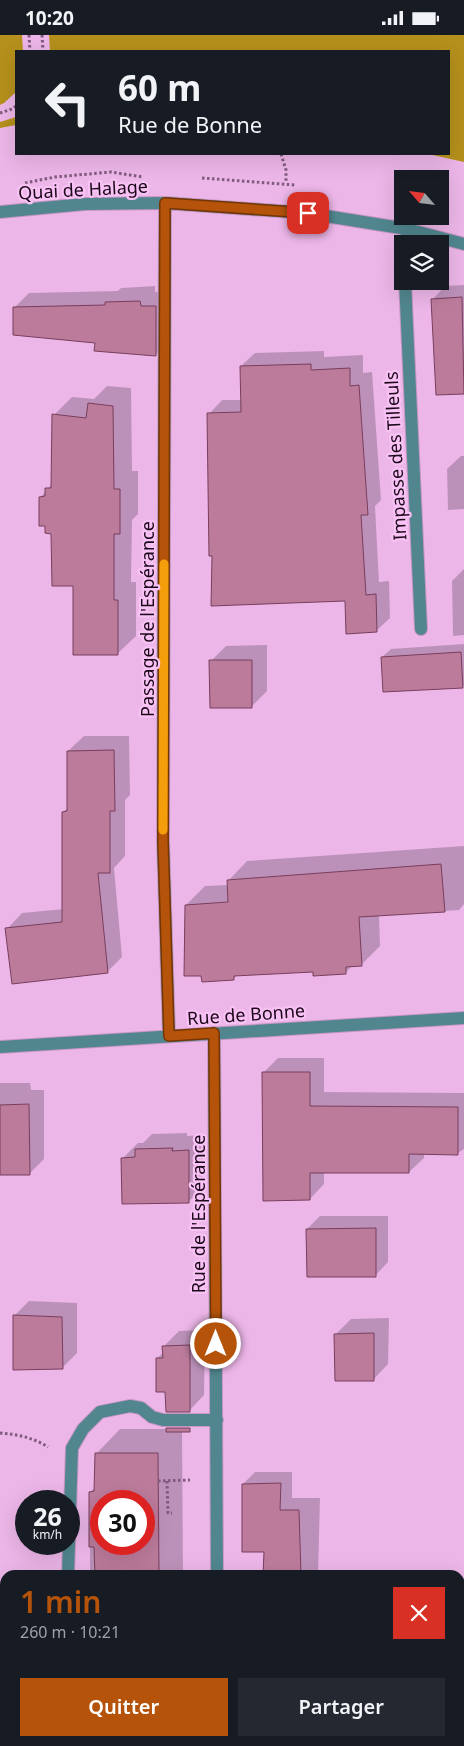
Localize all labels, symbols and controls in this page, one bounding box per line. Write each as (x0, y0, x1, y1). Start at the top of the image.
text: 10:20 (25, 5, 74, 31)
text: 60 m (118, 64, 201, 111)
icon: left (35, 70, 100, 135)
text: Rue de Bonne (118, 109, 262, 139)
north arrow (394, 170, 449, 225)
map controls (394, 170, 449, 290)
street label: Quai de Halage (18, 174, 148, 204)
pin (287, 192, 329, 234)
icon: arrive (294, 199, 322, 227)
button: layers (394, 235, 449, 290)
street label: Impasse des Tilleuls (379, 371, 411, 541)
street label: Passage de l'Espérance (135, 521, 159, 717)
street label: Rue de Bonne (186, 998, 306, 1030)
street label: Rue de l'Espérance (186, 1135, 210, 1293)
position arrow (189, 1317, 241, 1369)
speed limit sign: 30 (90, 1490, 155, 1555)
text: 26 (33, 1499, 62, 1533)
text: km/h (33, 1526, 62, 1543)
text: 1 min (20, 1581, 101, 1622)
button: close (393, 1587, 445, 1639)
text: 260 m · 10:21 (20, 1621, 120, 1643)
button: Quitter (20, 1678, 228, 1736)
button: Partager (238, 1678, 445, 1736)

